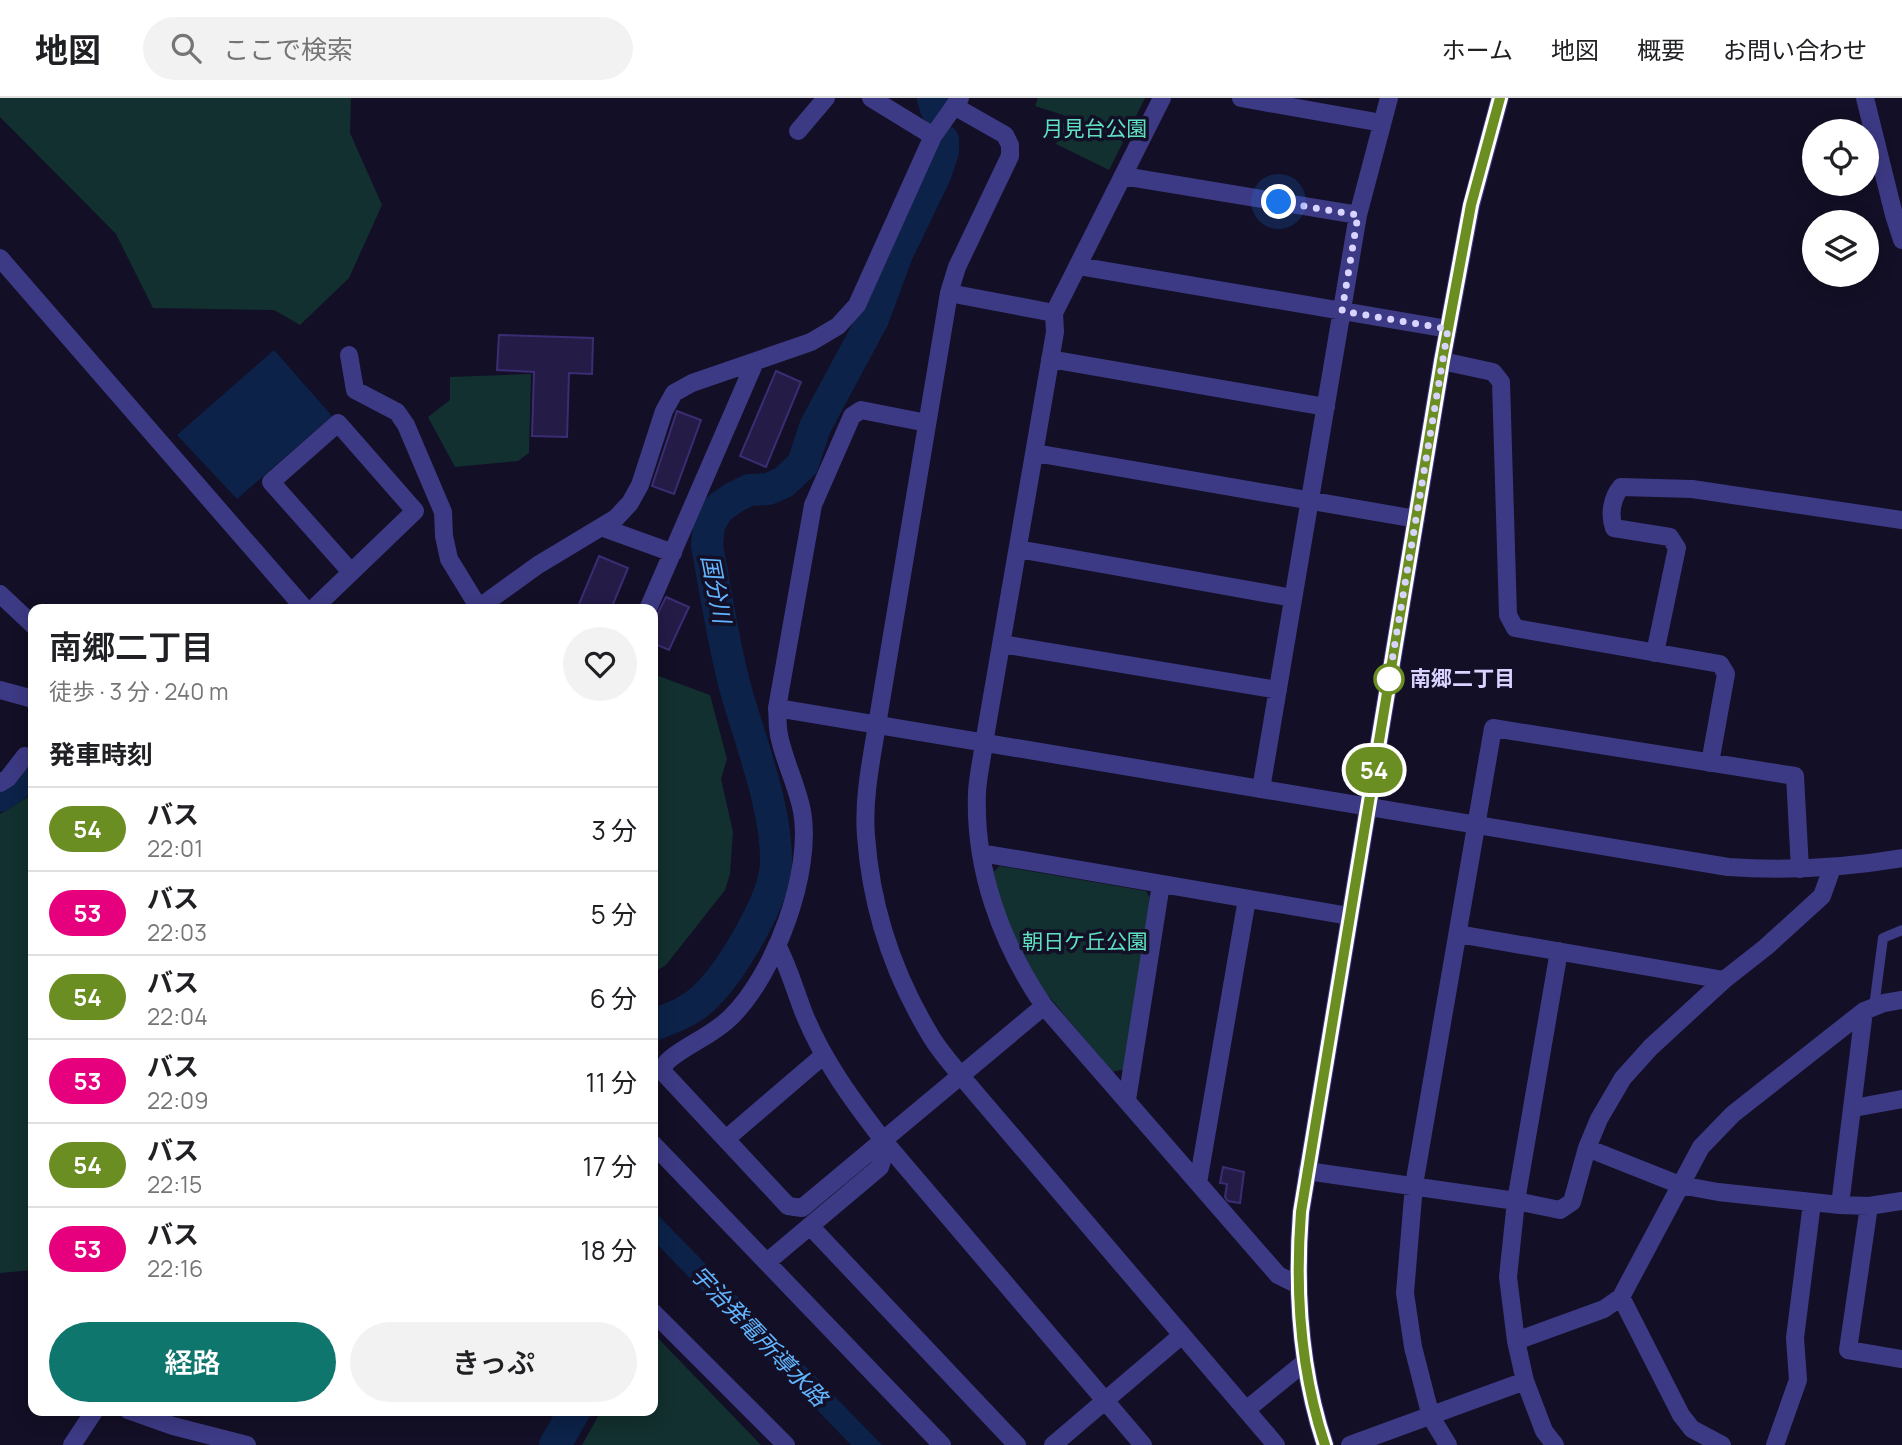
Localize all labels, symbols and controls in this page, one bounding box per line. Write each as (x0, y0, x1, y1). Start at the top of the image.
search box (143, 17, 633, 80)
text: 地図 (35, 27, 101, 72)
icon: search (167, 29, 205, 67)
text: ここで検索 (223, 31, 353, 67)
text: ホーム (1442, 33, 1513, 66)
text: 地図 (1551, 33, 1599, 66)
text: 概要 (1637, 33, 1685, 66)
text: お問い合わせ (1723, 33, 1867, 66)
park label: 月見台公園 (1043, 114, 1148, 142)
map controls (1802, 119, 1879, 287)
button: locate (1802, 119, 1879, 196)
your location (1261, 184, 1296, 219)
button: layers (1802, 210, 1879, 287)
water label: 国分川 (695, 552, 740, 629)
text: 南郷二丁目 (49, 624, 214, 669)
button: heart (563, 627, 637, 701)
marker: 南郷二丁目 (1374, 664, 1404, 694)
place label: 南郷二丁目 (1410, 664, 1515, 692)
text: 徒歩 · 3 分 · 240 m (49, 675, 228, 707)
text: 発車時刻 (49, 736, 153, 772)
line badge: 54 (1342, 747, 1406, 793)
text: 54 (1360, 753, 1388, 786)
text: バス (147, 796, 199, 832)
text: 54 (73, 812, 102, 845)
text: 3 分 (591, 812, 637, 848)
text: 22:01 (147, 832, 203, 864)
text: バス (147, 880, 199, 916)
text: 53 (73, 896, 102, 929)
text: 5 分 (591, 896, 637, 932)
text: 22:03 (147, 916, 207, 948)
park label: 朝日ケ丘公園 (1022, 927, 1148, 955)
text: バス (147, 964, 199, 1000)
text: 54 (73, 980, 102, 1013)
text: 6 分 (590, 980, 637, 1016)
text: 22:04 (147, 1000, 208, 1032)
text: バス (147, 1048, 199, 1084)
text: 53 (73, 1064, 102, 1097)
text: 11 分 (586, 1064, 637, 1100)
text: 22:09 (147, 1084, 208, 1116)
text: バス (147, 1132, 199, 1168)
text: 54 (73, 1148, 102, 1181)
text: 17 分 (583, 1148, 637, 1184)
text: 22:15 (147, 1168, 202, 1200)
text: バス (147, 1216, 199, 1252)
text: 53 (73, 1232, 102, 1265)
text: 18 分 (581, 1232, 637, 1268)
text: 22:16 (147, 1252, 203, 1284)
water label: 宇治発電所導水路 (684, 1258, 837, 1414)
button: 経路 (49, 1322, 336, 1402)
button: きっぷ (350, 1322, 637, 1402)

